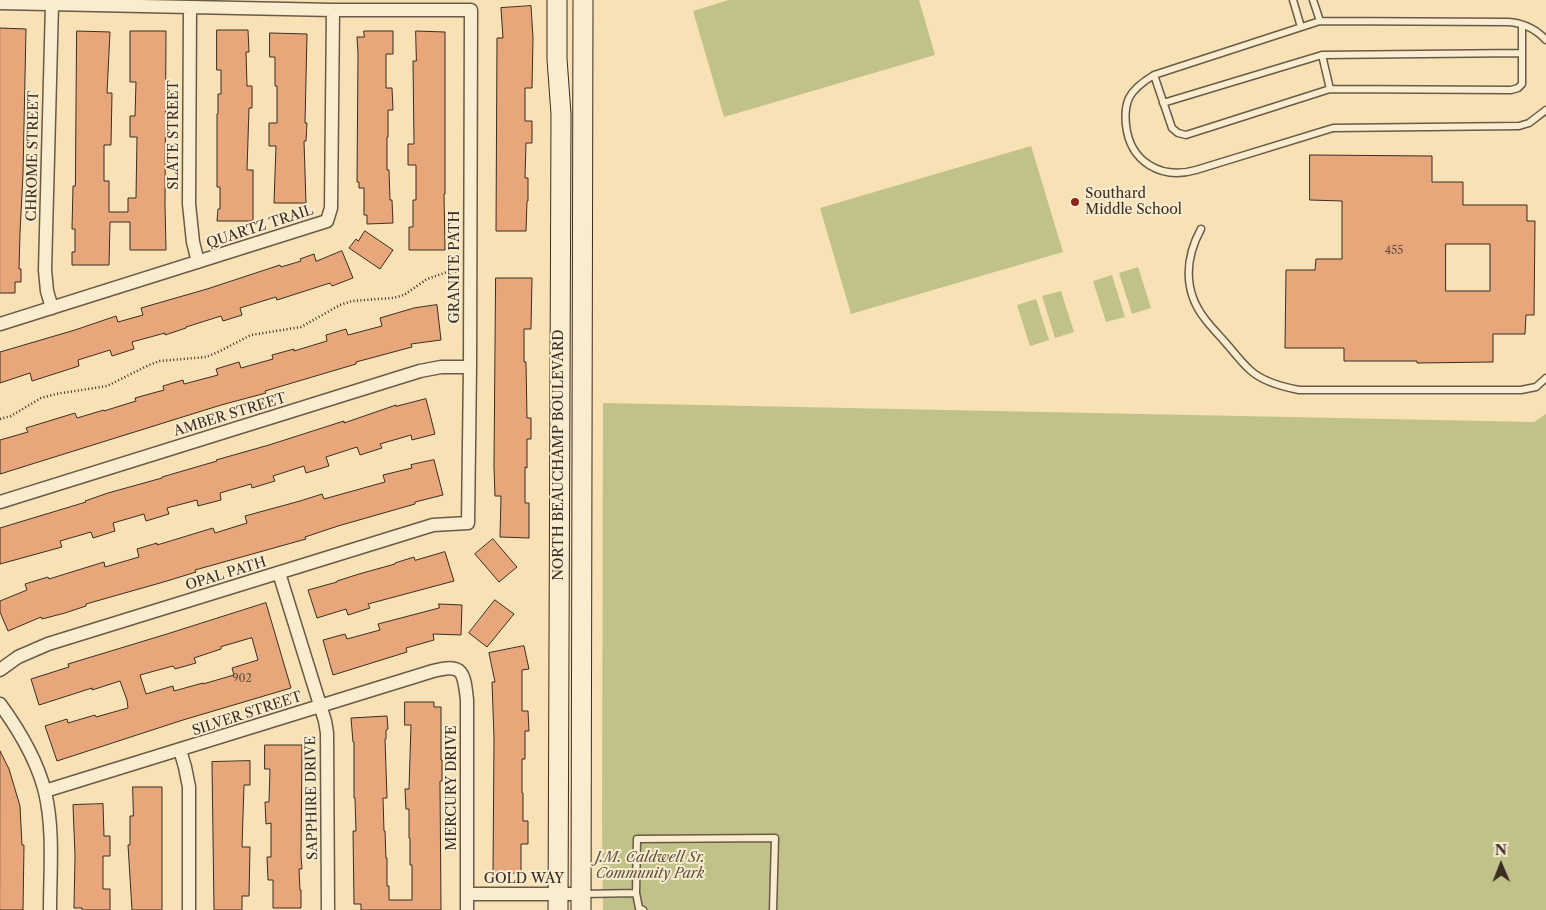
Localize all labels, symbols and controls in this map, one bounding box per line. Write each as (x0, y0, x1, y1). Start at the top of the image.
street label: SLATE STREET (166, 80, 182, 190)
street label: CHROME STREET (23, 90, 43, 222)
place label: Southard Middle School (1085, 186, 1182, 218)
marker: Southard Middle School (1069, 196, 1081, 208)
street label: QUARTZ TRAIL (204, 202, 316, 252)
street label: GRANITE PATH (447, 211, 463, 323)
house number: 455 (1385, 244, 1403, 258)
street label: NORTH BEAUCHAMP BOULEVARD (551, 329, 567, 581)
street label: AMBER STREET (172, 390, 288, 440)
street label: OPAL PATH (184, 554, 268, 594)
house number: 902 (232, 672, 252, 686)
street label: SILVER STREET (190, 688, 304, 740)
street label: MERCURY DRIVE (444, 725, 460, 851)
street label: SAPPHIRE DRIVE (303, 736, 321, 860)
north arrow (1476, 840, 1526, 890)
text: N (1494, 841, 1507, 859)
park label: J.M. Caldwell Sr. Community Park (595, 850, 705, 882)
street label: GOLD WAY (484, 871, 564, 887)

